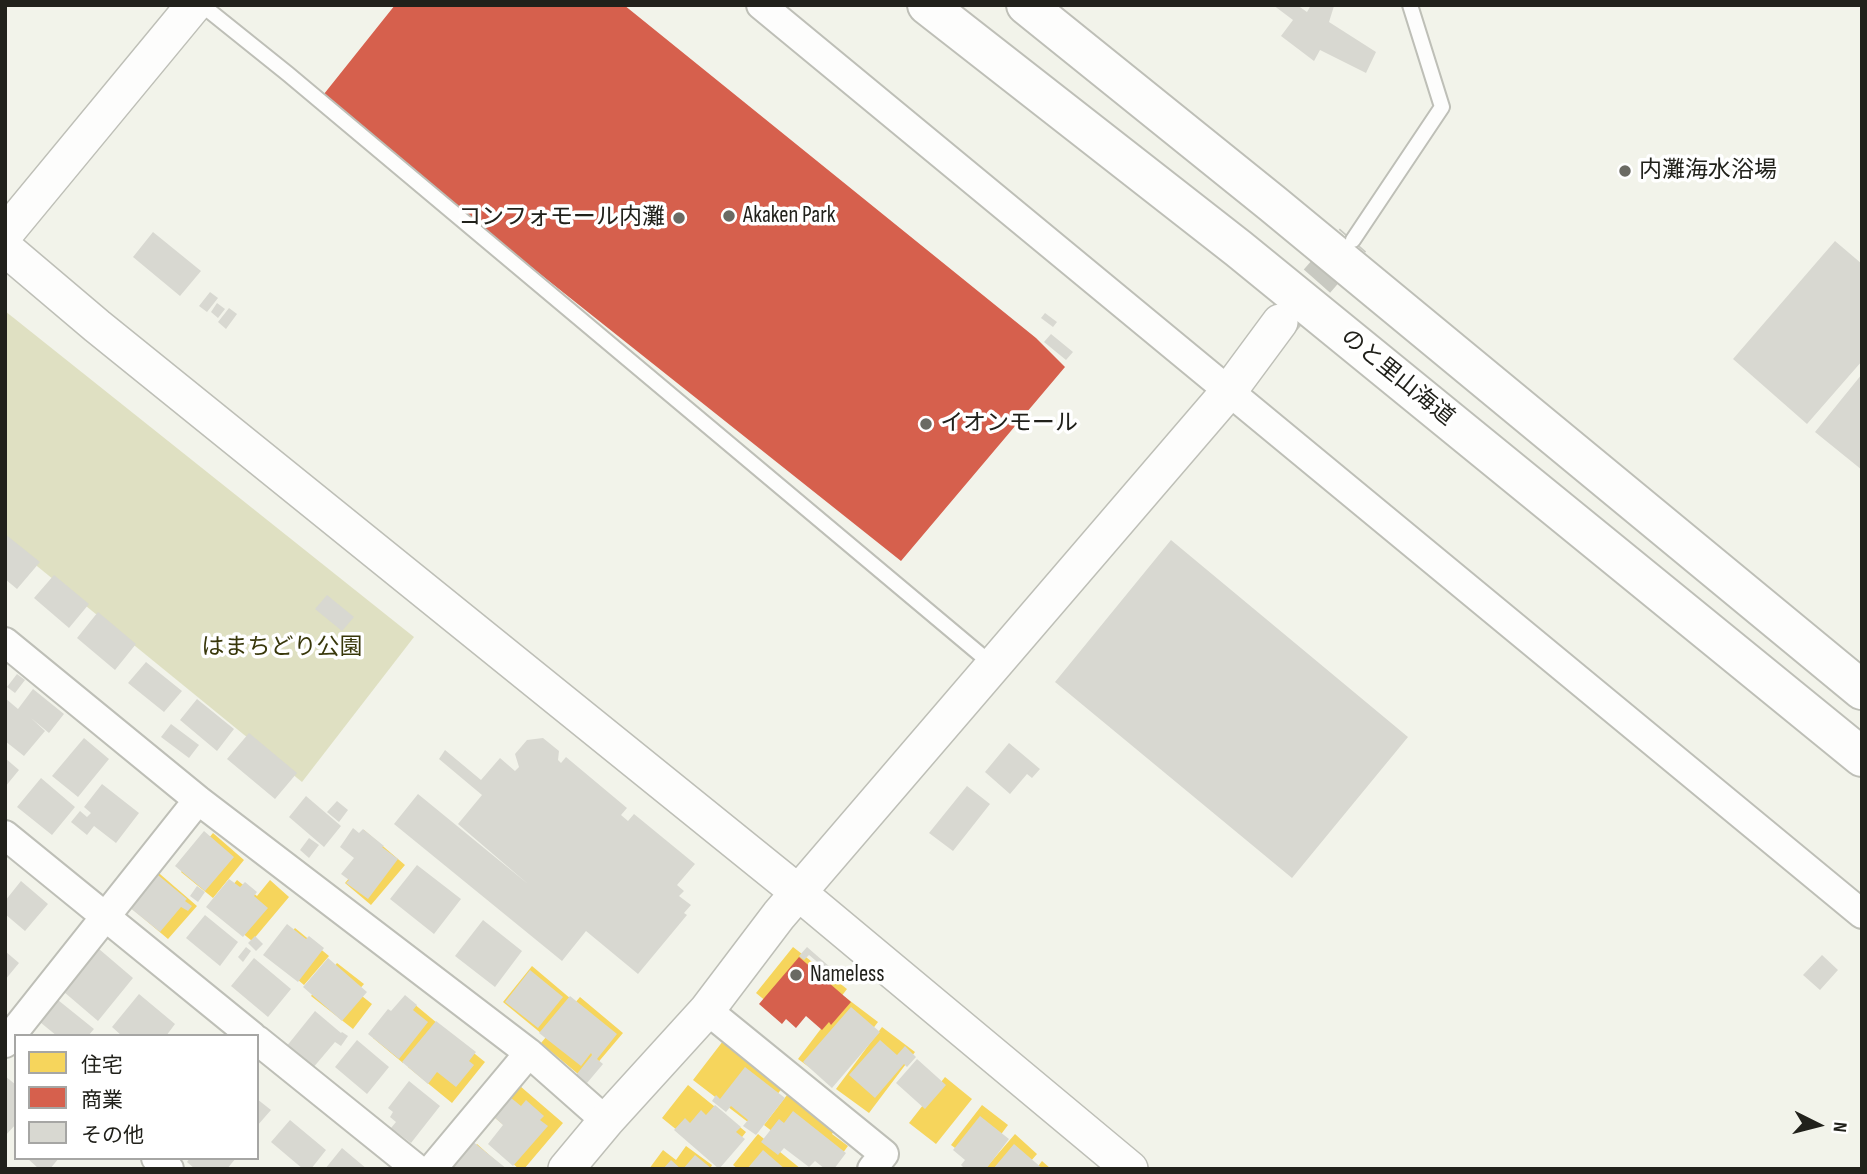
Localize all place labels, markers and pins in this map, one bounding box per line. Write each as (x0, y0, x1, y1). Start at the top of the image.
place label: 内灘海水浴場 (1639, 157, 1777, 185)
marker: 内灘海水浴場 (1617, 163, 1633, 179)
place label: Akaken Park (743, 202, 836, 230)
place label: コンフォモール内灘 (458, 204, 665, 232)
marker: Akaken Park (721, 208, 737, 224)
marker: コンフォモール内灘 (671, 210, 687, 226)
place label: イオンモール (940, 410, 1078, 438)
marker: イオンモール (918, 416, 934, 432)
place label: Nameless (810, 961, 884, 989)
marker: Nameless (788, 967, 804, 983)

